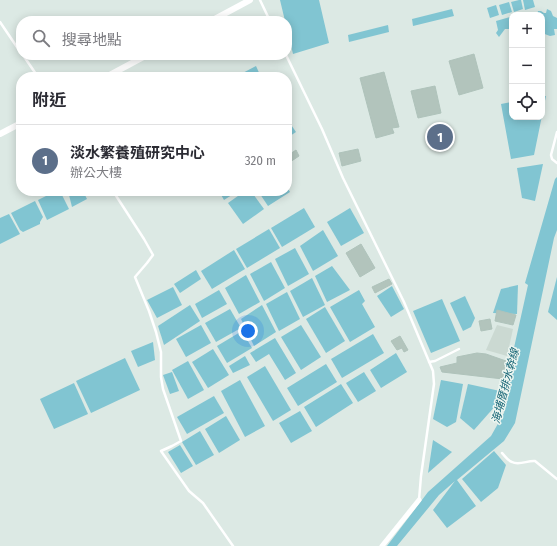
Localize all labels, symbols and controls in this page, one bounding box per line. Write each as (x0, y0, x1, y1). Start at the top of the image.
map controls (509, 12, 545, 120)
button: + (509, 12, 545, 48)
search box (16, 16, 292, 60)
icon: search (30, 27, 52, 49)
text: 搜尋地點 (62, 31, 122, 49)
button: − (509, 48, 545, 84)
button: locate (509, 84, 545, 120)
text: 附近 (32, 90, 66, 111)
pin: 1 (427, 122, 453, 152)
text: 淡水繁養殖研究中心 (70, 144, 205, 162)
text: 1 (42, 153, 48, 168)
text: 320 m (245, 153, 276, 168)
text: 辦公大樓 (70, 165, 122, 180)
your location (238, 321, 258, 341)
water label: 海埔厝排水幹線 (489, 345, 522, 425)

